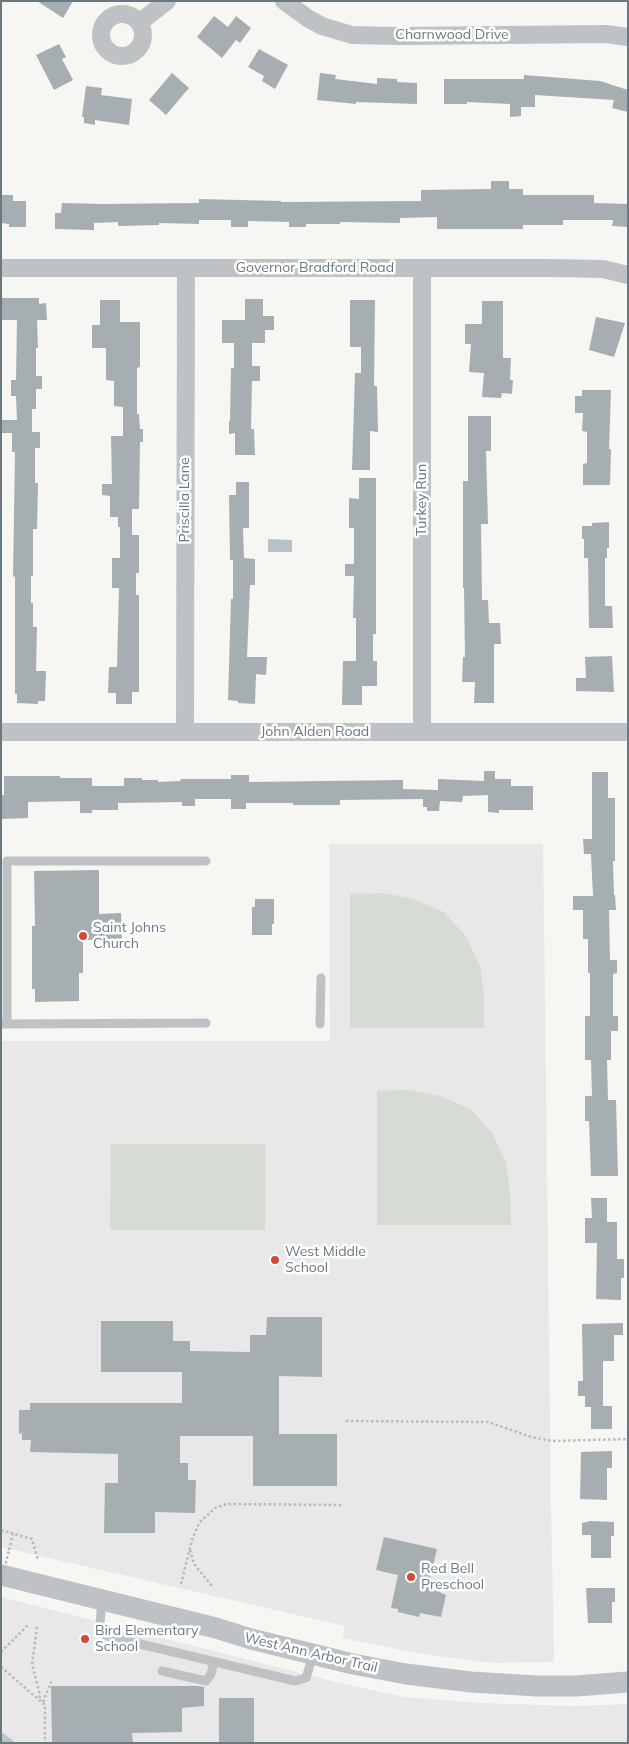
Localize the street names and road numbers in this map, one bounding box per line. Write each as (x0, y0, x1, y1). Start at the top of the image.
street label: Charnwood Drive (395, 27, 509, 43)
street label: Governor Bradford Road (236, 260, 394, 276)
street label: Priscilla Lane (177, 457, 193, 543)
street label: Turkey Run (414, 464, 430, 536)
street label: John Alden Road (261, 724, 369, 740)
street label: West Ann Arbor Trail (243, 1630, 379, 1676)

